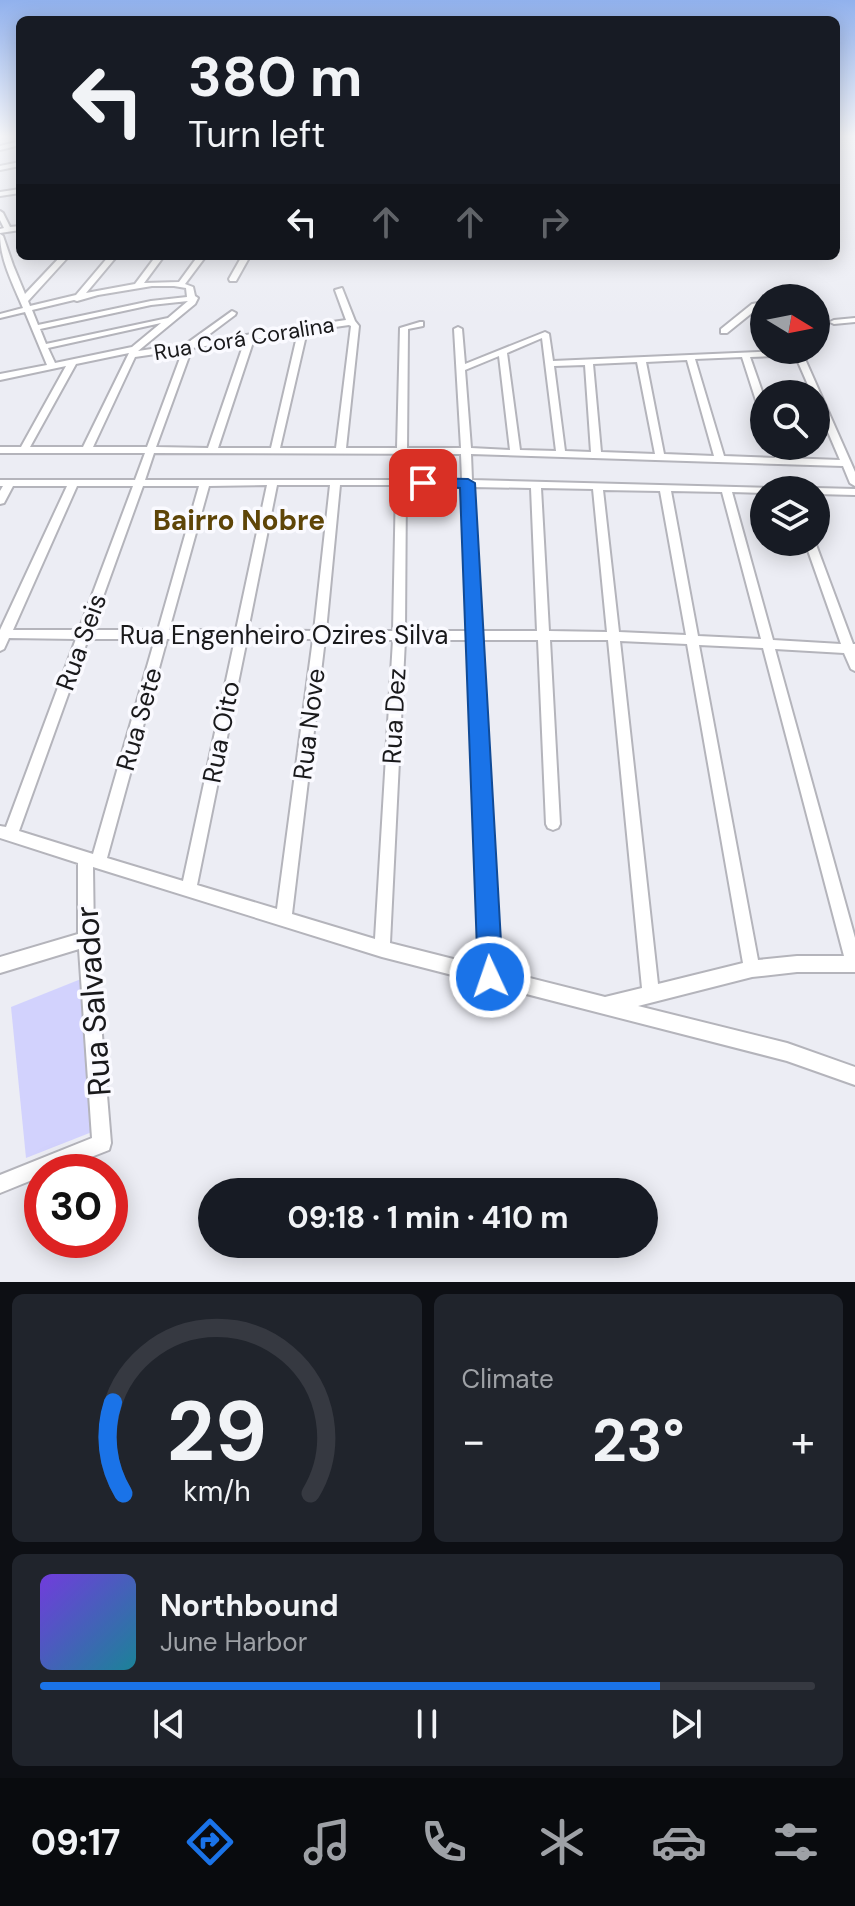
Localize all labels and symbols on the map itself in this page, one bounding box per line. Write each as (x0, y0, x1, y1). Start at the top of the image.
north arrow (750, 284, 830, 364)
street label: Rua Corá Coralina (152, 310, 336, 367)
pin (389, 449, 457, 517)
district label: Bairro Nobre (153, 502, 325, 539)
street label: Rua Seis (48, 589, 114, 695)
street label: Rua Engenheiro Ozires Silva (120, 618, 448, 652)
street label: Rua Sete (108, 664, 170, 774)
street label: Rua Nove (285, 666, 333, 782)
street label: Rua Dez (375, 667, 413, 765)
street label: Rua Oito (194, 678, 248, 786)
street label: Rua Salvador (65, 904, 121, 1098)
position arrow (448, 935, 532, 1019)
speed limit sign: 30 (24, 1154, 128, 1258)

